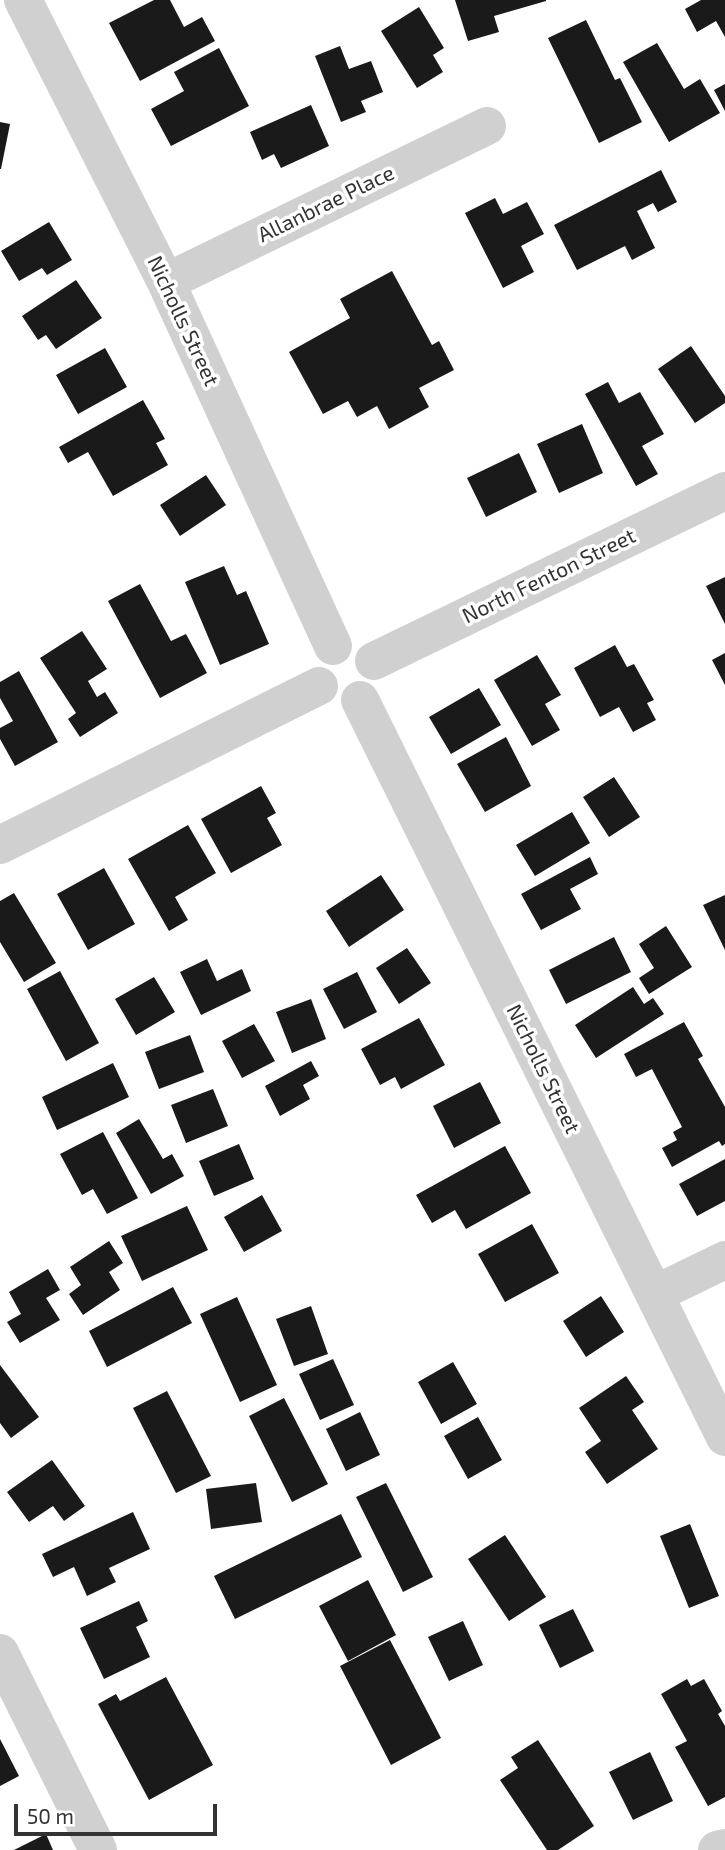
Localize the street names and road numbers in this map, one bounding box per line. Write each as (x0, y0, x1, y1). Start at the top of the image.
street label: Allanbrae Place (254, 160, 398, 248)
street label: Nicholls Street (142, 252, 224, 390)
street label: North Fenton Street (458, 523, 640, 629)
street label: Nicholls Street (501, 1000, 585, 1138)

